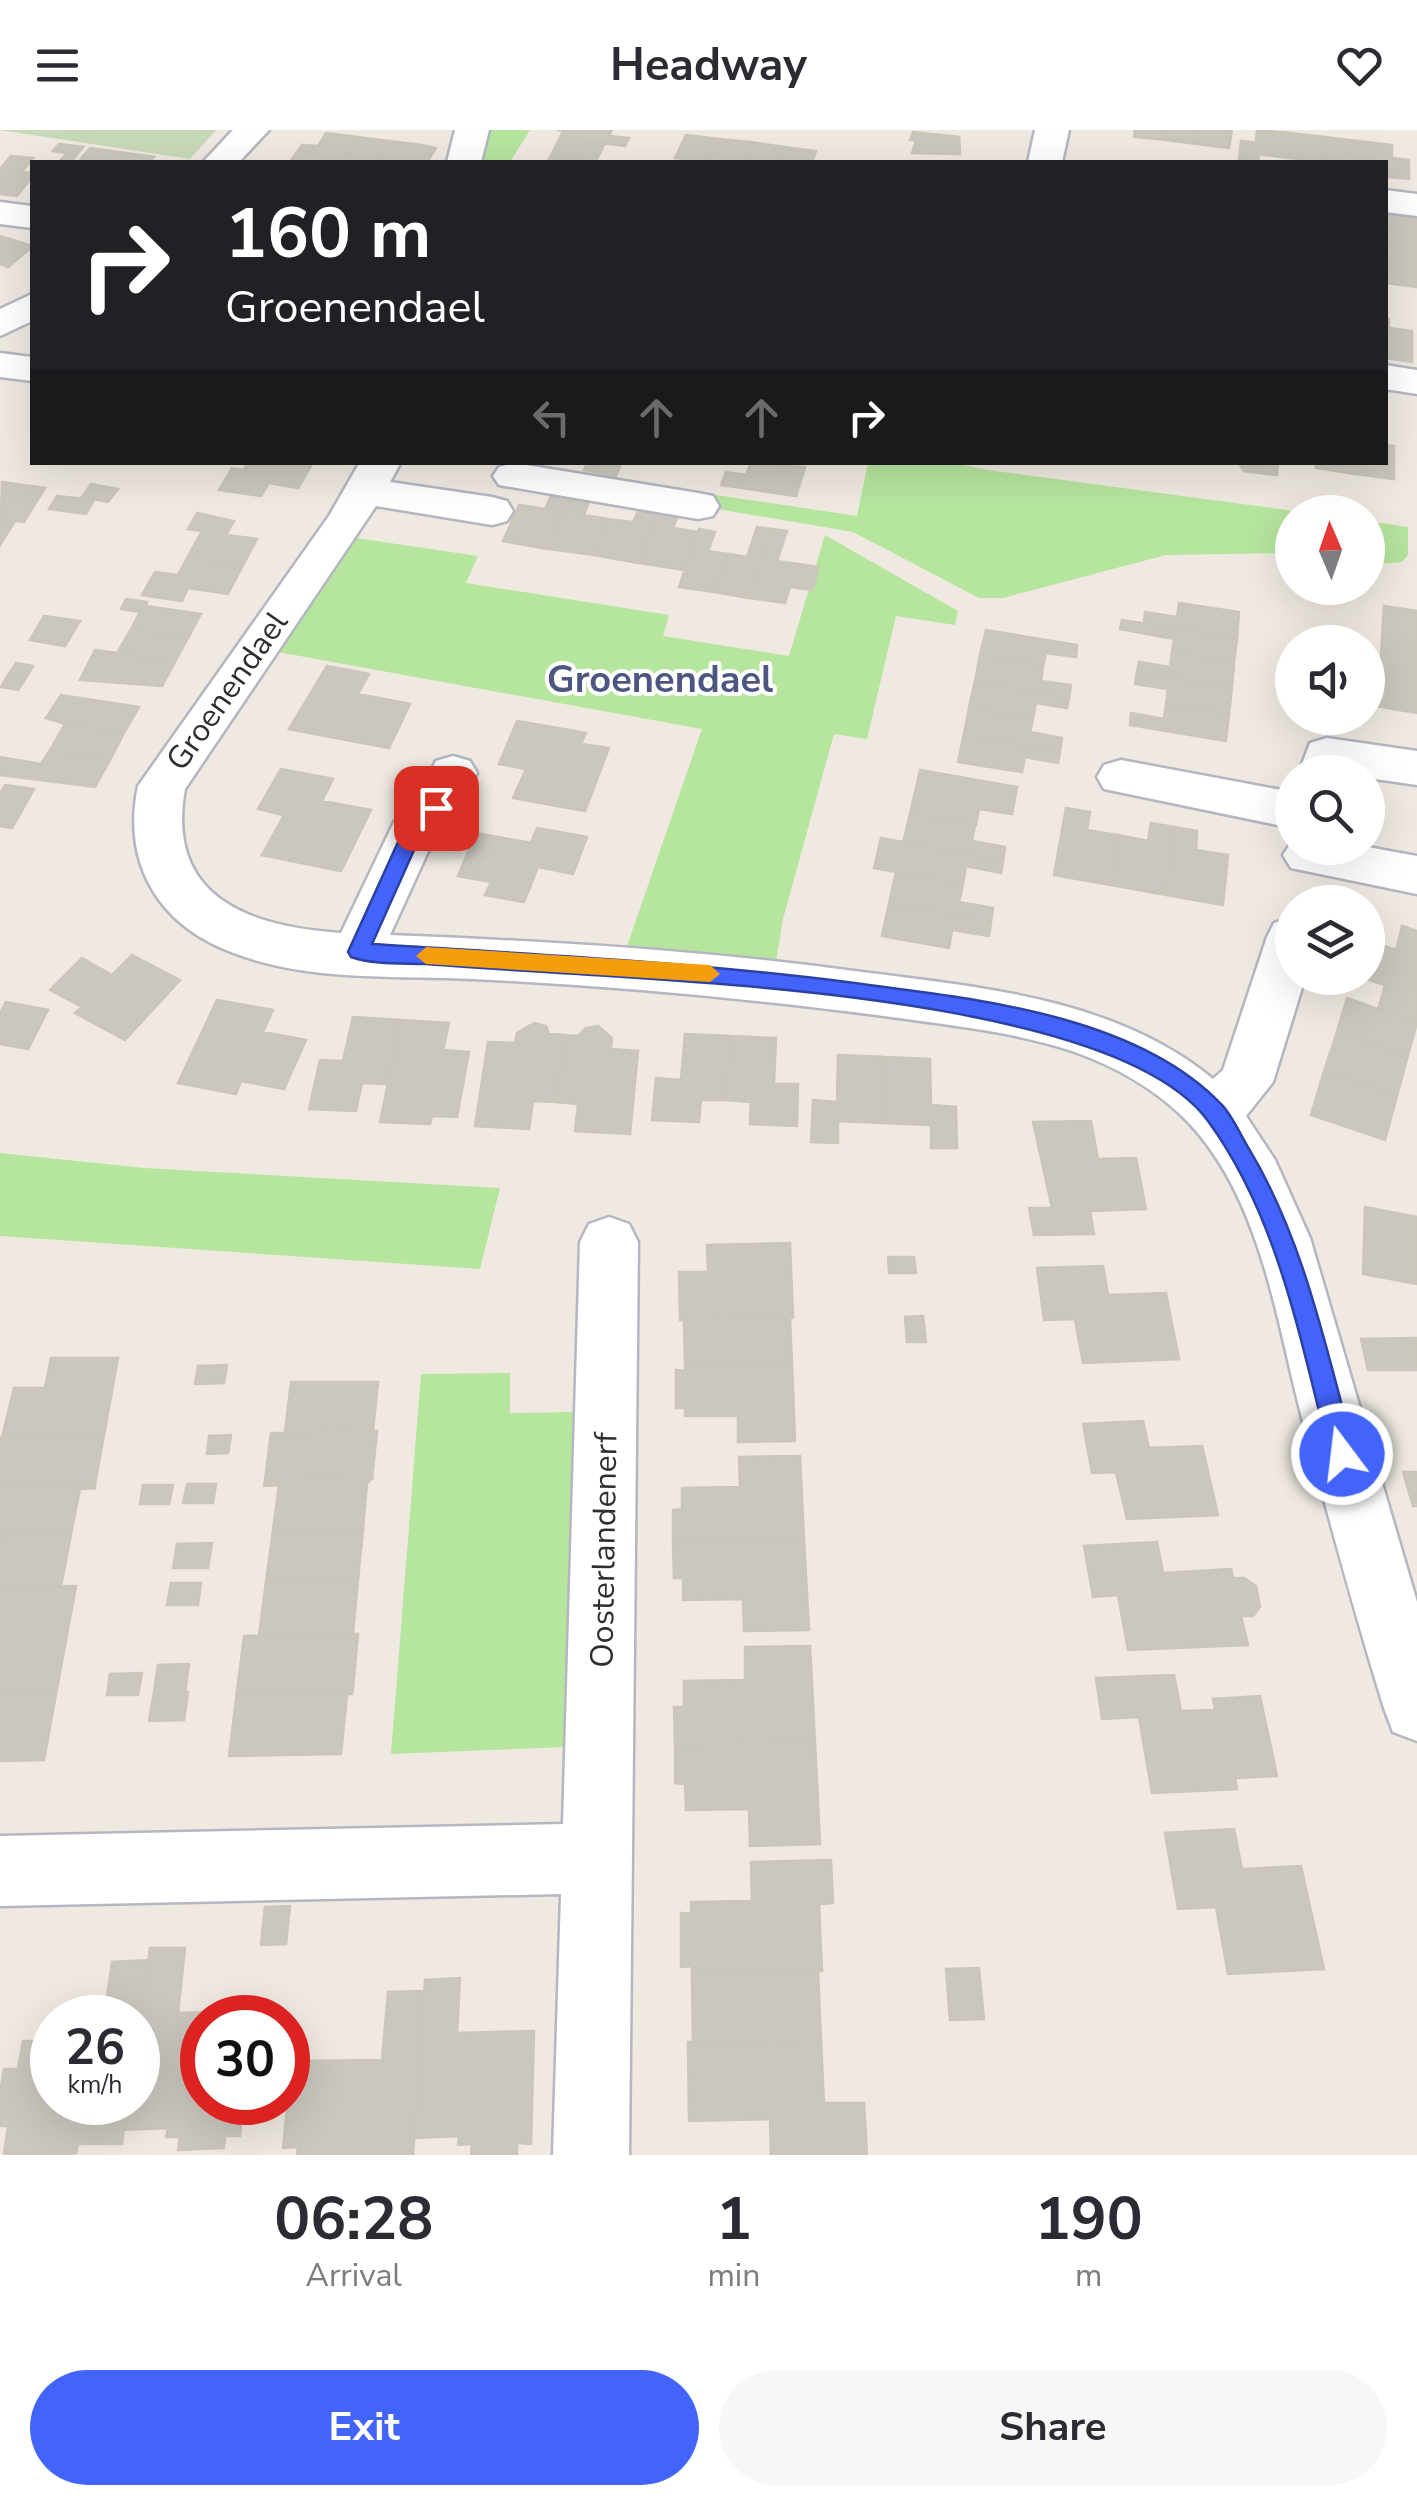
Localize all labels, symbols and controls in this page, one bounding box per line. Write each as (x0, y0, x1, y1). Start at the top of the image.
text: Headway (610, 35, 807, 96)
icon: menu (30, 38, 85, 93)
icon: heart (1332, 38, 1387, 93)
text: 160 m (225, 186, 431, 282)
icon: right (60, 200, 190, 330)
text: Groenendael (225, 277, 485, 338)
icon: left (524, 390, 579, 445)
icon: ahead (629, 390, 684, 445)
icon: ahead (734, 390, 789, 445)
icon: right (839, 390, 894, 445)
north arrow (1275, 495, 1385, 605)
map controls (1275, 495, 1385, 995)
street label: Groenendael (156, 603, 298, 779)
button: sound (1275, 625, 1385, 735)
district label: Groenendael (547, 654, 773, 705)
button: search (1275, 755, 1385, 865)
pin (394, 766, 479, 851)
icon: arrive (409, 781, 464, 836)
button: layers (1275, 885, 1385, 995)
position arrow (1290, 1402, 1394, 1506)
street label: Oosterlandenerf (580, 1431, 628, 1668)
speed limit sign: 30 (180, 1995, 310, 2125)
text: 26 (65, 2013, 125, 2082)
text: km/h (67, 2068, 123, 2102)
text: 06:28 (274, 2178, 433, 2260)
text: 1 (716, 2178, 752, 2260)
text: 190 (1035, 2178, 1143, 2260)
text: Arrival (306, 2254, 402, 2297)
text: min (707, 2254, 760, 2297)
text: m (1075, 2254, 1102, 2297)
button: Exit (30, 2370, 699, 2485)
button: Share (719, 2370, 1387, 2485)

